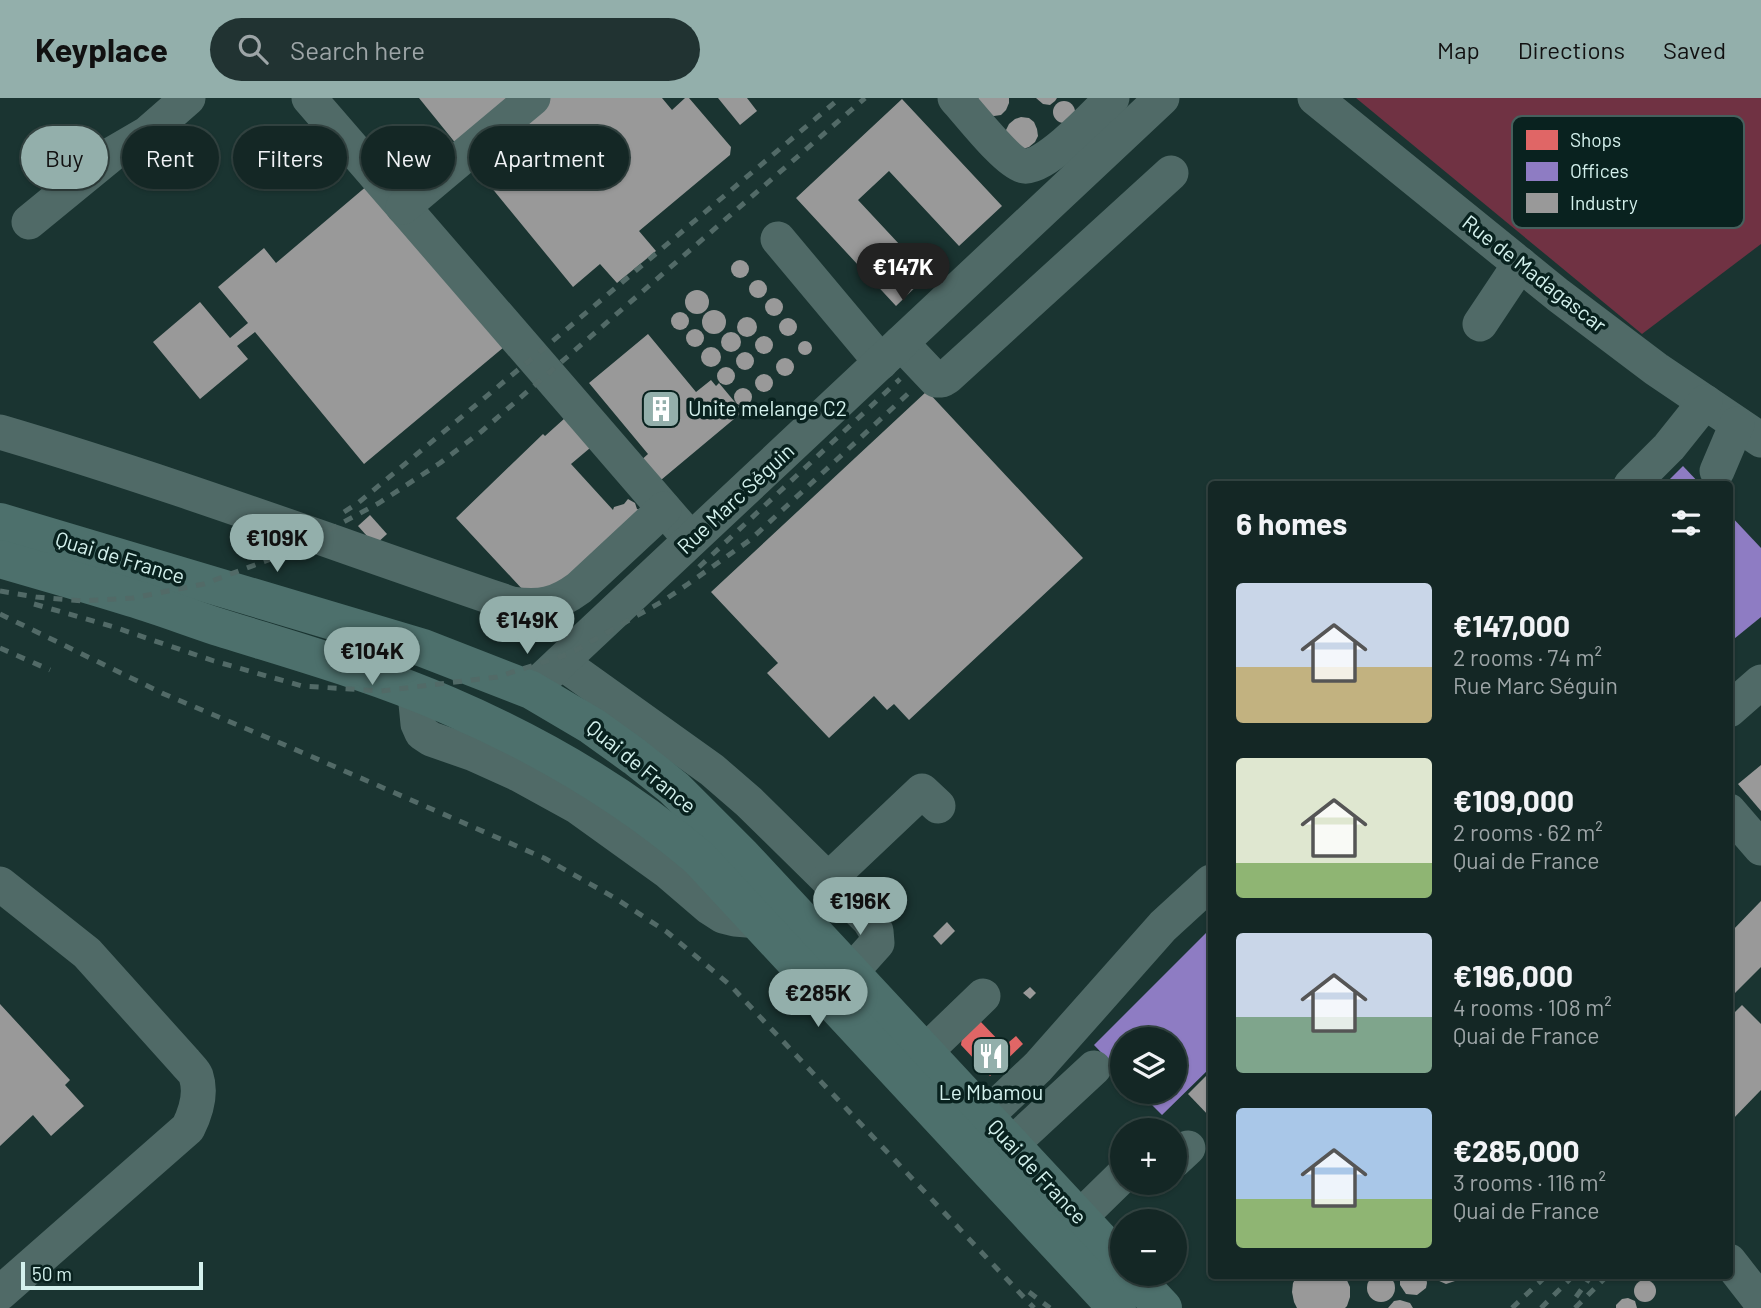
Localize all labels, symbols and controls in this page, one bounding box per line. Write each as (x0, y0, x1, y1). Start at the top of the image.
search box (210, 18, 700, 81)
text: Keyplace (35, 29, 168, 69)
icon: search (234, 30, 272, 68)
text: Search here (290, 34, 425, 65)
text: Map (1437, 35, 1480, 64)
text: Directions (1518, 35, 1625, 64)
text: Saved (1663, 35, 1726, 64)
legend (1512, 116, 1744, 228)
chip: Buy (21, 126, 108, 189)
chip: Rent (122, 126, 219, 189)
chip: Filters (233, 126, 347, 189)
chip: New (361, 126, 455, 189)
chip: Apartment (469, 126, 629, 189)
text: Shops (1570, 128, 1621, 151)
text: Offices (1570, 159, 1629, 182)
text: Industry (1570, 191, 1638, 214)
street label: Rue de Madagascar (1458, 209, 1612, 337)
pin: €147K (854, 244, 952, 303)
text: €147K (873, 252, 933, 280)
building icon: Unite melange C2 (640, 388, 682, 430)
place label: Unite melange C2 (688, 395, 847, 420)
street label: Rue Marc Séguin (671, 437, 799, 558)
icon: filters (1667, 504, 1705, 542)
text: 6 homes (1236, 505, 1347, 541)
pin: €109K (228, 514, 326, 574)
text: €109K (246, 523, 308, 551)
street label: Quai de France (53, 525, 188, 588)
pin: €149K (478, 596, 576, 656)
text: €149K (495, 605, 559, 633)
text: €147,000 (1453, 607, 1570, 643)
icon: home (1292, 611, 1376, 695)
pin: €104K (323, 628, 421, 687)
text: €104K (340, 636, 404, 664)
text: 2 rooms · 74 m² (1453, 643, 1602, 671)
text: Rue Marc Séguin (1453, 671, 1618, 699)
street label: Quai de France (582, 714, 702, 818)
text: €109,000 (1453, 782, 1574, 818)
icon: home (1292, 786, 1376, 870)
text: 2 rooms · 62 m² (1453, 818, 1603, 846)
text: Quai de France (1453, 846, 1599, 874)
pin: €196K (811, 878, 909, 937)
text: €196K (829, 886, 891, 914)
text: €196,000 (1453, 957, 1573, 993)
icon: home (1292, 961, 1376, 1045)
pin: €285K (769, 970, 867, 1029)
text: €285K (785, 978, 851, 1006)
text: 4 rooms · 108 m² (1453, 993, 1612, 1021)
text: Quai de France (1453, 1021, 1599, 1049)
map controls (1110, 1027, 1187, 1286)
button: layers (1110, 1027, 1187, 1104)
restaurant icon: Le Mbamou (970, 1035, 1012, 1077)
place label: Le Mbamou (939, 1079, 1043, 1104)
street label: Quai de France (983, 1114, 1093, 1228)
button: + (1110, 1118, 1187, 1195)
text: €285,000 (1453, 1132, 1580, 1168)
icon: home (1292, 1136, 1376, 1220)
text: 3 rooms · 116 m² (1453, 1168, 1606, 1196)
text: Quai de France (1453, 1196, 1599, 1224)
button: − (1110, 1209, 1187, 1286)
scale bar (21, 1259, 203, 1291)
text: 50 m (32, 1262, 72, 1285)

